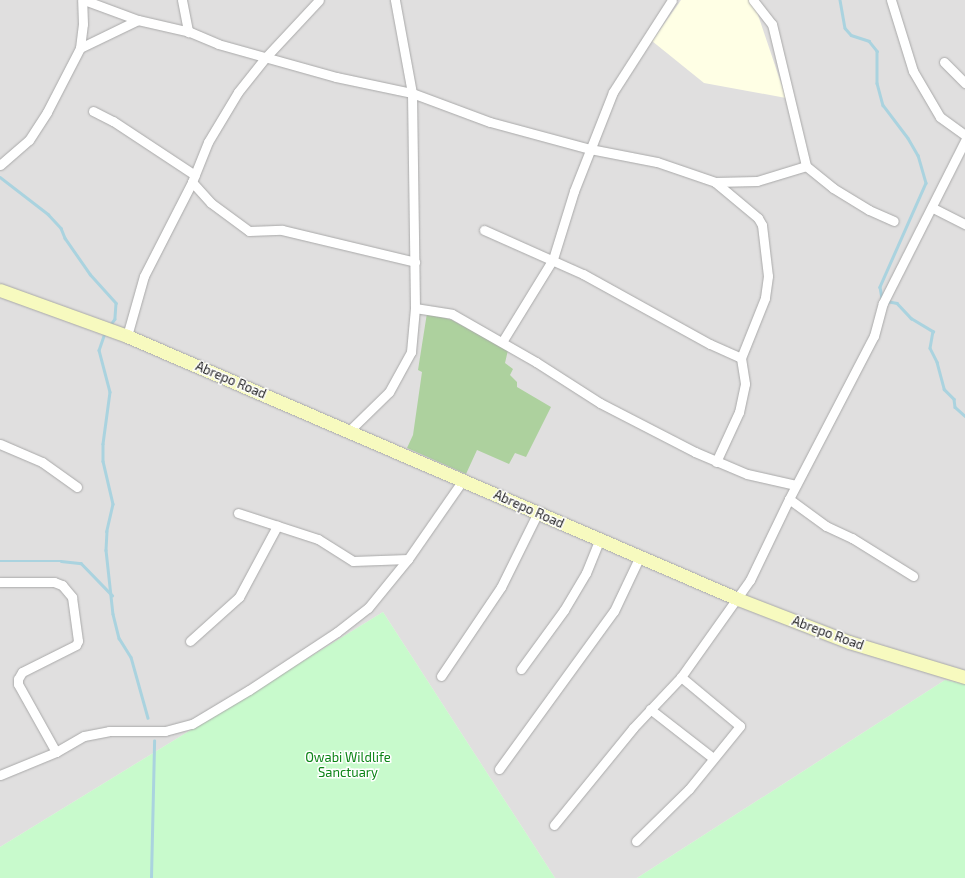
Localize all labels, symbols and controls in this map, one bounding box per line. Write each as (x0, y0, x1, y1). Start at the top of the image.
street label: Abrepo Road (193, 358, 269, 402)
street label: Abrepo Road (491, 487, 567, 531)
street label: Abrepo Road (790, 613, 866, 653)
park label: Owabi Wildlife Sanctuary (305, 750, 391, 781)

